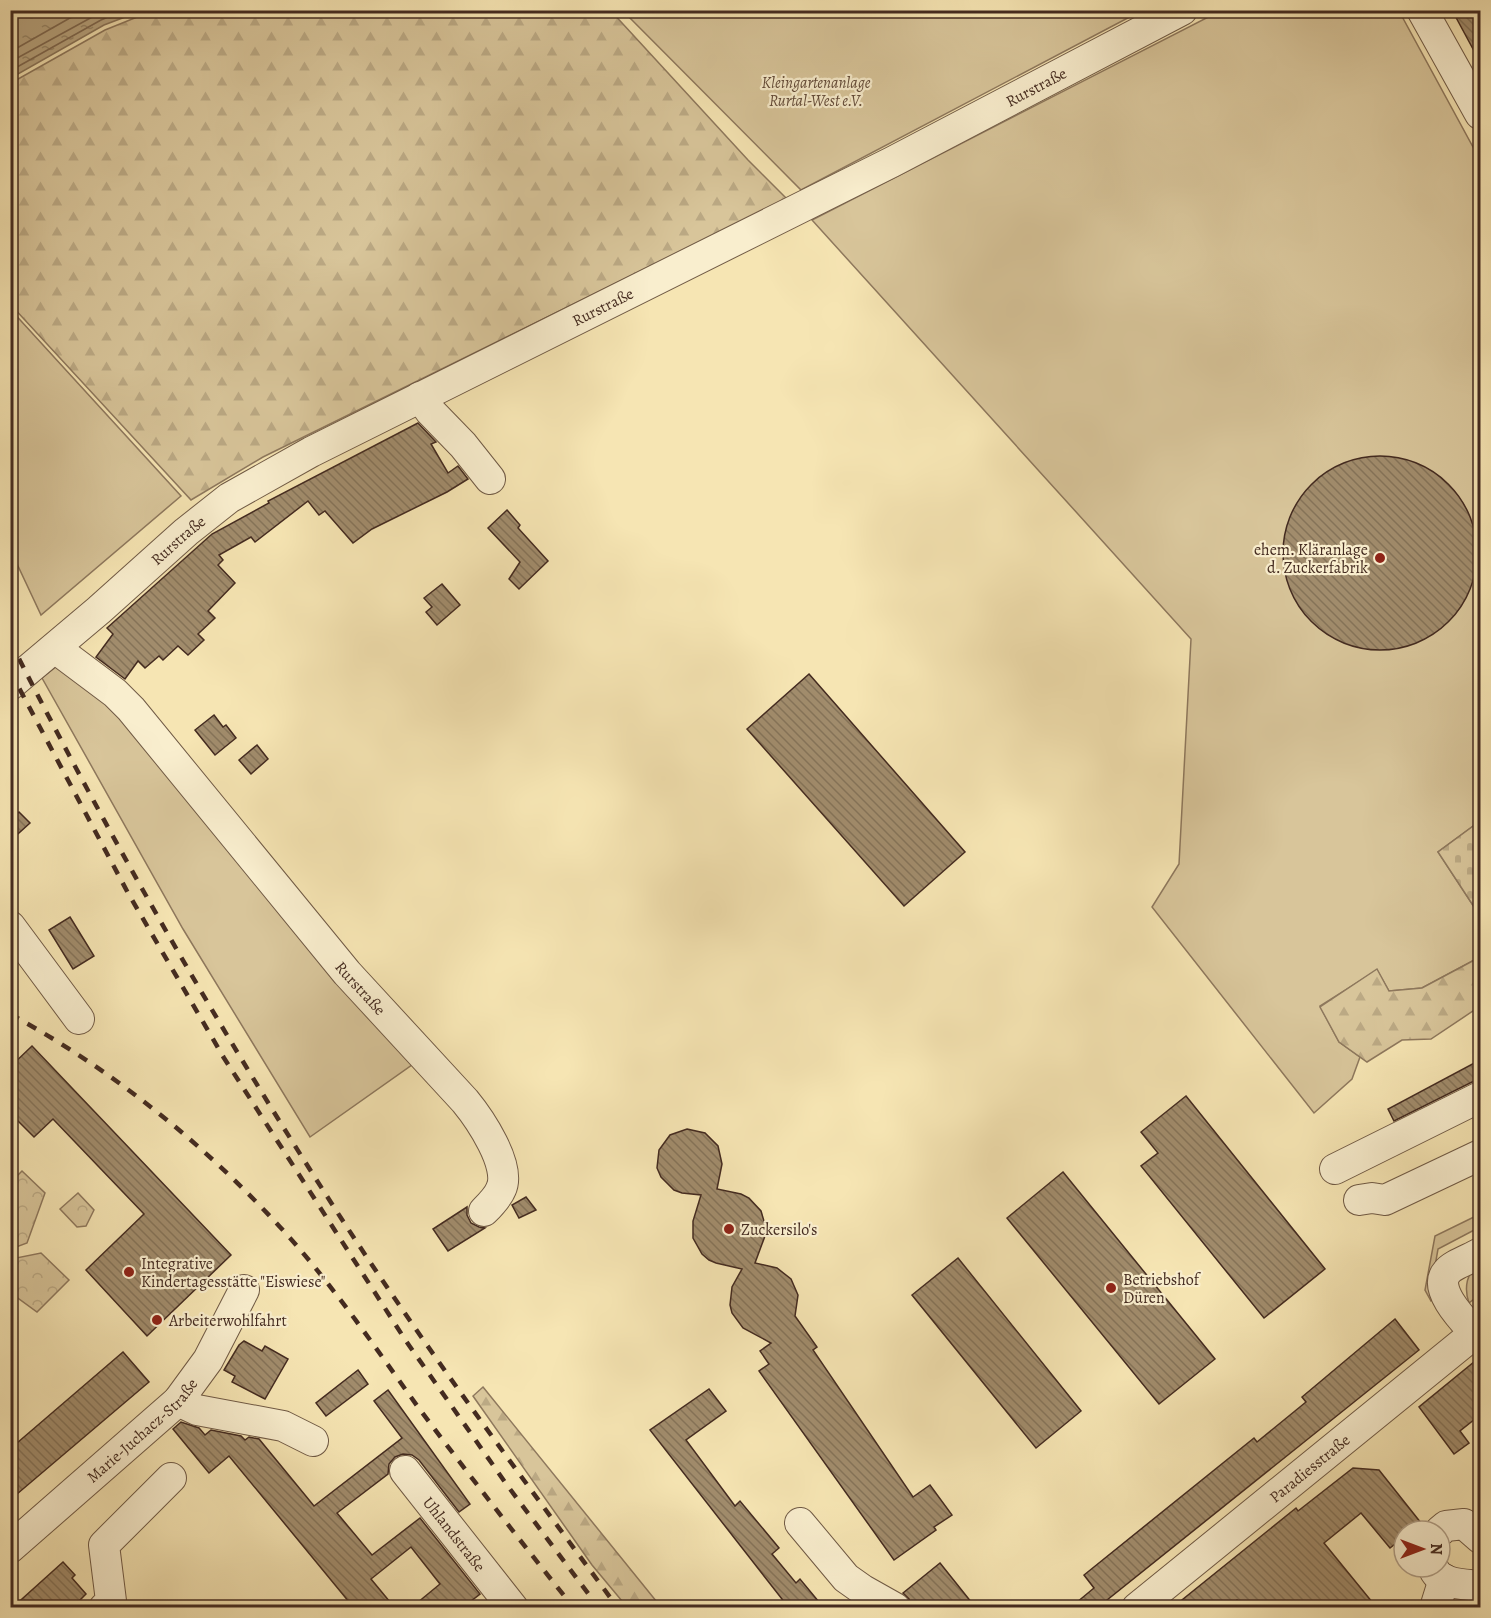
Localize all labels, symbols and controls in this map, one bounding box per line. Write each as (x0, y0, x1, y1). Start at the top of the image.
street label: Rurstraße (1002, 62, 1071, 112)
park label: Kleingartenanlage Rurtal-West e.V. (761, 72, 871, 112)
street label: Rurstraße (569, 283, 637, 332)
street label: Rurstraße (146, 511, 210, 570)
place label: ehem. Kläranlage d. Zuckerfabrik (1254, 539, 1368, 579)
marker: ehem. Kläranlage d. Zuckerfabrik (1373, 551, 1387, 565)
street label: Rurstraße (330, 957, 390, 1020)
place label: Zuckersilo's (741, 1219, 817, 1241)
marker: Zuckersilo's (722, 1222, 736, 1236)
place label: Integrative Kindertagesstätte "Eiswiese" (141, 1253, 326, 1293)
marker: Integrative Kindertagesstätte "Eiswiese" (122, 1265, 136, 1279)
place label: Betriebshof Düren (1123, 1269, 1202, 1309)
marker: Betriebshof Düren (1104, 1281, 1118, 1295)
place label: Arbeiterwohlfahrt (168, 1310, 287, 1332)
marker: Arbeiterwohlfahrt (150, 1313, 164, 1327)
street label: Marie-Juchacz-Straße (82, 1374, 203, 1488)
street label: Paradiesstraße (1265, 1429, 1355, 1508)
street label: Uhlandstraße (417, 1492, 490, 1577)
north arrow (1392, 1519, 1452, 1579)
text: N (1425, 1543, 1447, 1555)

